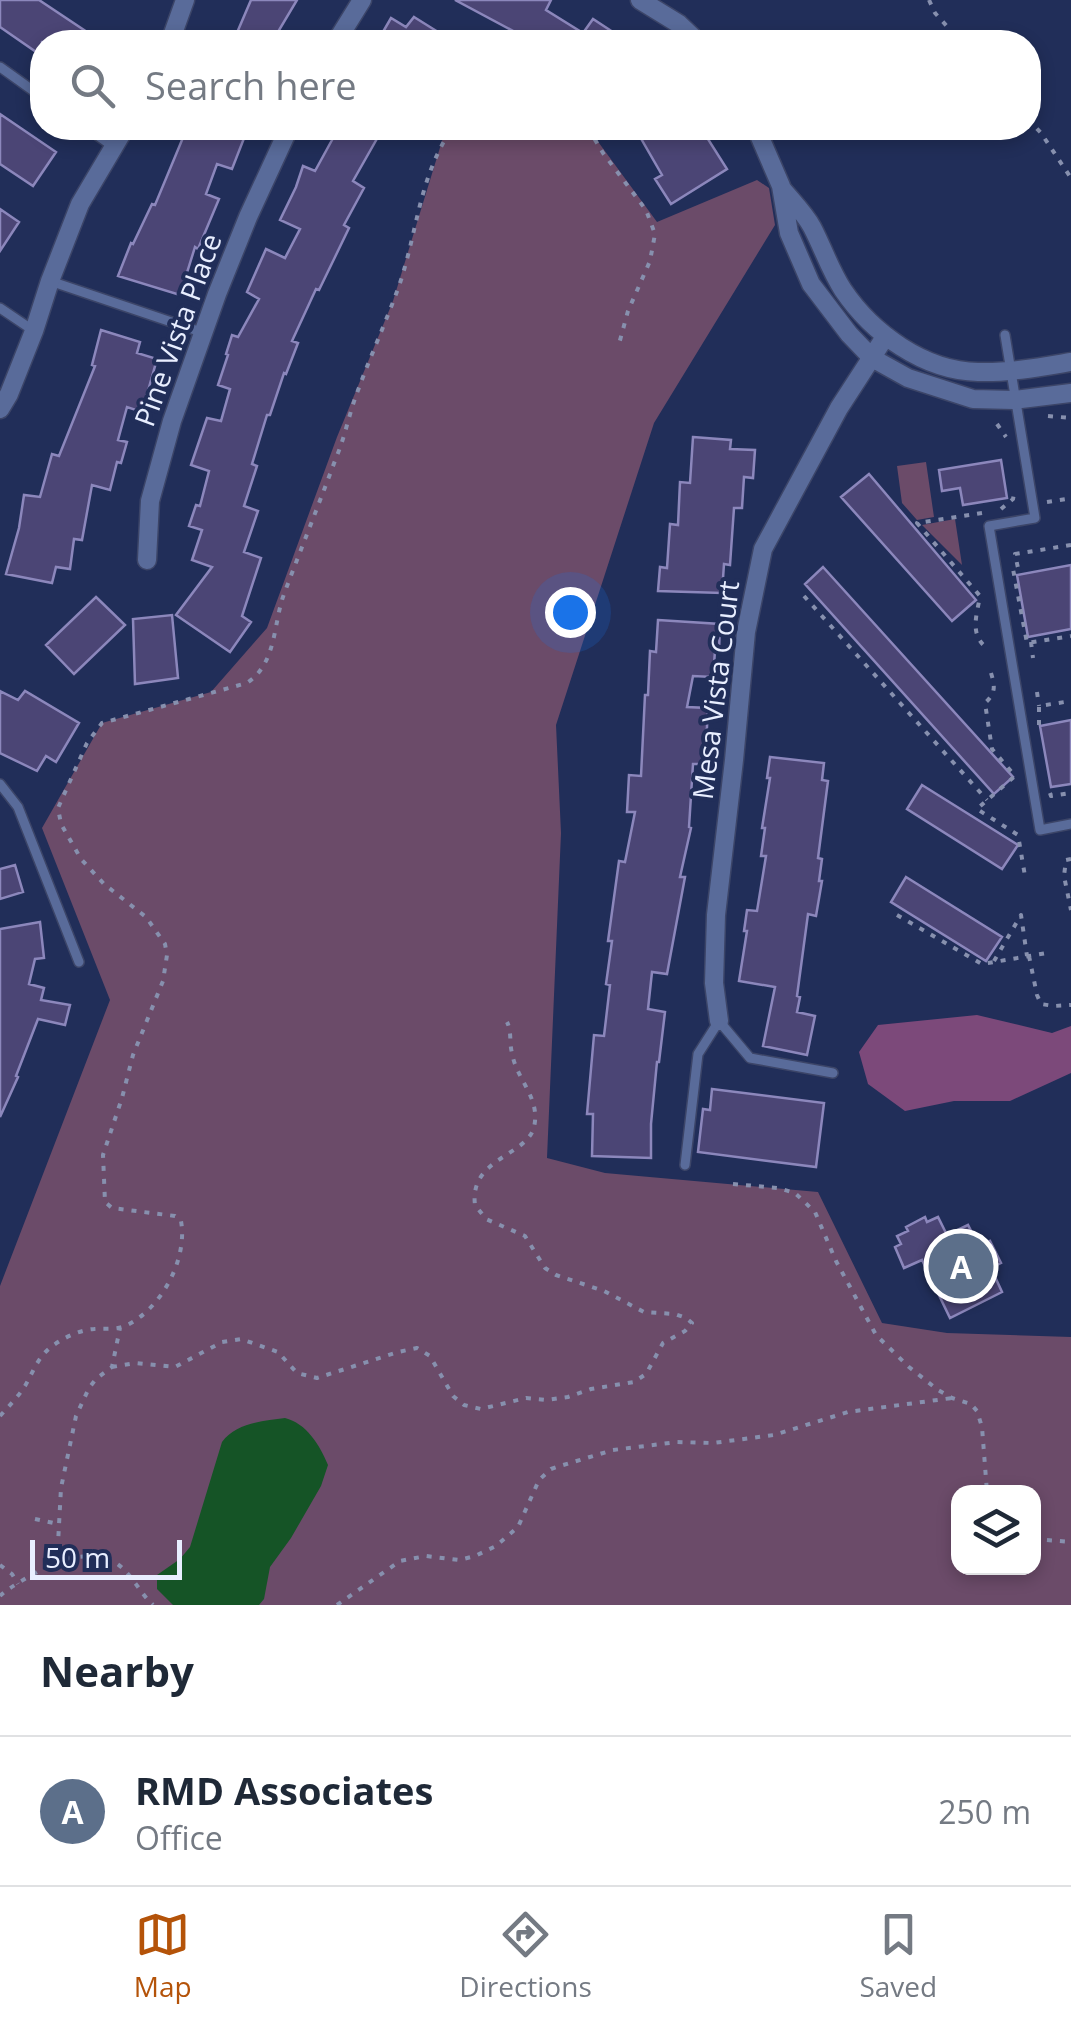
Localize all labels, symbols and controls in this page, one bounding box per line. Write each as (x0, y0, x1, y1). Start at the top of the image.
search box (30, 30, 1041, 140)
icon: search (65, 58, 120, 113)
text: Search here (145, 59, 357, 111)
street label: Pine Vista Place (125, 228, 230, 431)
street label: Mesa Vista Court (683, 578, 747, 801)
your location (545, 587, 596, 638)
pin: A (928, 1228, 994, 1304)
map controls (951, 1485, 1041, 1575)
button: layers (951, 1485, 1041, 1575)
scale bar (30, 1535, 182, 1580)
text: 50 m (45, 1538, 110, 1576)
text: Nearby (40, 1642, 194, 1699)
text: RMD Associates (135, 1764, 433, 1816)
text: A (61, 1790, 84, 1833)
text: 250 m (938, 1790, 1031, 1833)
text: Office (135, 1816, 223, 1859)
tab: Map (134, 1907, 192, 2005)
tab: Directions (459, 1907, 592, 2005)
tab: Saved (859, 1907, 937, 2005)

